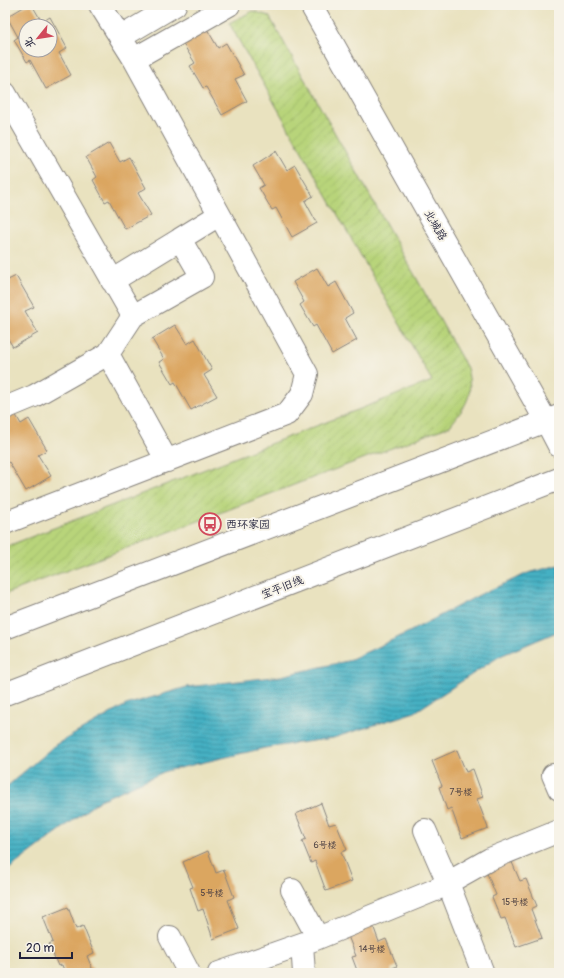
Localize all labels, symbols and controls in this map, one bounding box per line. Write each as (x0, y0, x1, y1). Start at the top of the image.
north arrow (18, 18, 58, 58)
text: 北 (21, 35, 38, 51)
street label: 北城路 (422, 208, 449, 243)
bus stop icon: 西环家园 (197, 511, 223, 537)
place label: 西环家园 (226, 518, 270, 531)
street label: 宝平旧线 (259, 574, 305, 601)
house number: 7号楼 (450, 787, 472, 798)
house number: 6号楼 (313, 840, 337, 851)
house number: 5号楼 (201, 888, 223, 899)
house number: 15号楼 (502, 897, 528, 908)
scale bar (20, 934, 72, 960)
text: 20 m (26, 941, 55, 956)
house number: 14号楼 (359, 944, 385, 955)

